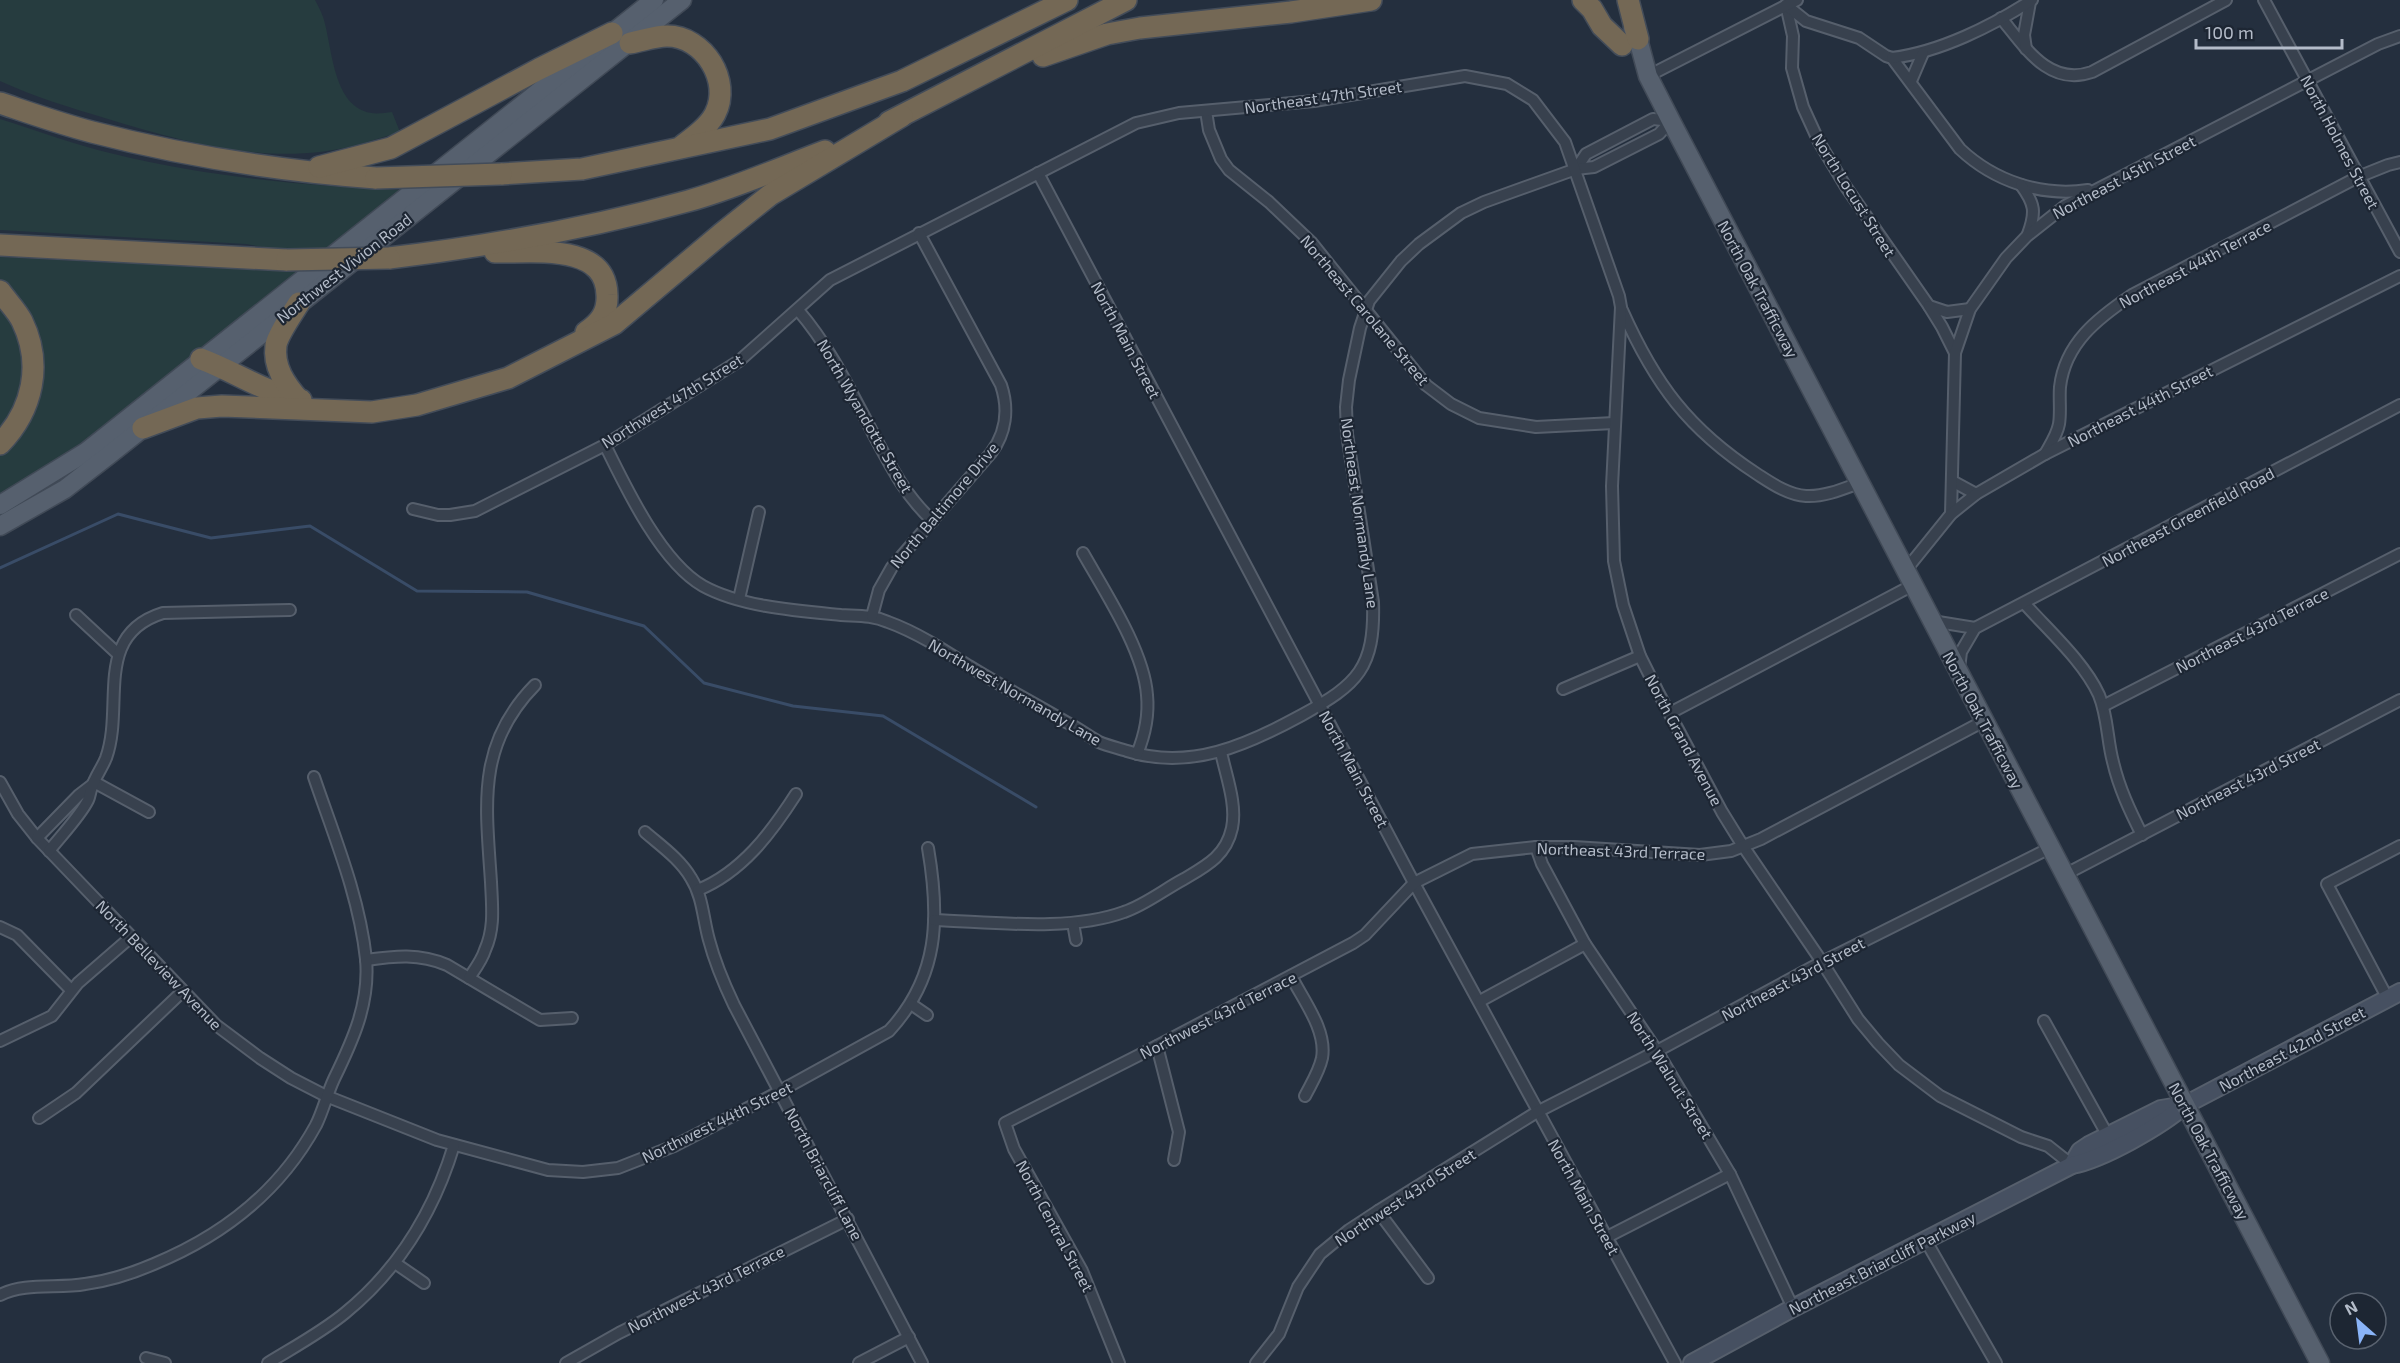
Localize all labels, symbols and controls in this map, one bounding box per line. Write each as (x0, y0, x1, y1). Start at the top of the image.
scale bar (2196, 12, 2342, 50)
text: 100 m (2205, 21, 2254, 43)
street label: North Holmes Street (2297, 72, 2384, 212)
street label: Northeast 47th Street (1243, 76, 1403, 117)
street label: North Locust Street (1809, 129, 1900, 260)
street label: Northeast 45th Street (2049, 131, 2199, 222)
street label: Northwest Vivion Road (272, 209, 415, 326)
street label: Northeast 44th Terrace (2115, 215, 2274, 312)
street label: North Oak Trafficway (1714, 217, 1803, 361)
street label: Northeast Carolane Street (1297, 231, 1434, 389)
street label: North Main Street (1088, 278, 1165, 402)
street label: North Wyandotte Street (814, 336, 917, 496)
street label: Northwest 47th Street (598, 349, 746, 452)
street label: Northeast 44th Street (2064, 361, 2216, 450)
street label: Northeast Normandy Lane (1338, 417, 1383, 609)
street label: North Baltimore Drive (885, 438, 1002, 572)
street label: Northeast Greenfield Road (2098, 463, 2277, 570)
street label: Northeast 43rd Terrace (2172, 583, 2331, 676)
street label: Northwest Normandy Lane (925, 634, 1105, 749)
street label: North Oak Trafficway (1939, 648, 2028, 792)
street label: North Grand Avenue (1642, 671, 1727, 809)
street label: North Main Street (1316, 707, 1393, 831)
street label: Northeast 43rd Street (2172, 734, 2323, 823)
street label: Northeast 43rd Terrace (1536, 838, 1706, 863)
street label: North Belleview Avenue (92, 896, 226, 1033)
street label: Northeast 43rd Street (1718, 933, 1868, 1024)
street label: Northwest 43rd Terrace (1136, 967, 1299, 1062)
street label: Northeast 42nd Street (2215, 1002, 2368, 1095)
street label: North Walnut Street (1624, 1008, 1717, 1142)
street label: Northwest 44th Street (639, 1077, 795, 1166)
street label: North Oak Trafficway (2165, 1079, 2254, 1223)
street label: North Briarcliff Lane (781, 1104, 867, 1243)
street label: North Main Street (1545, 1135, 1624, 1258)
street label: Northwest 43rd Street (1331, 1144, 1479, 1249)
street label: North Central Street (1013, 1157, 1098, 1295)
street label: Northeast Briarcliff Parkway (1785, 1207, 1979, 1318)
street label: Northwest 43rd Terrace (624, 1241, 787, 1336)
north arrow (2328, 1291, 2388, 1351)
text: N (2341, 1296, 2360, 1318)

